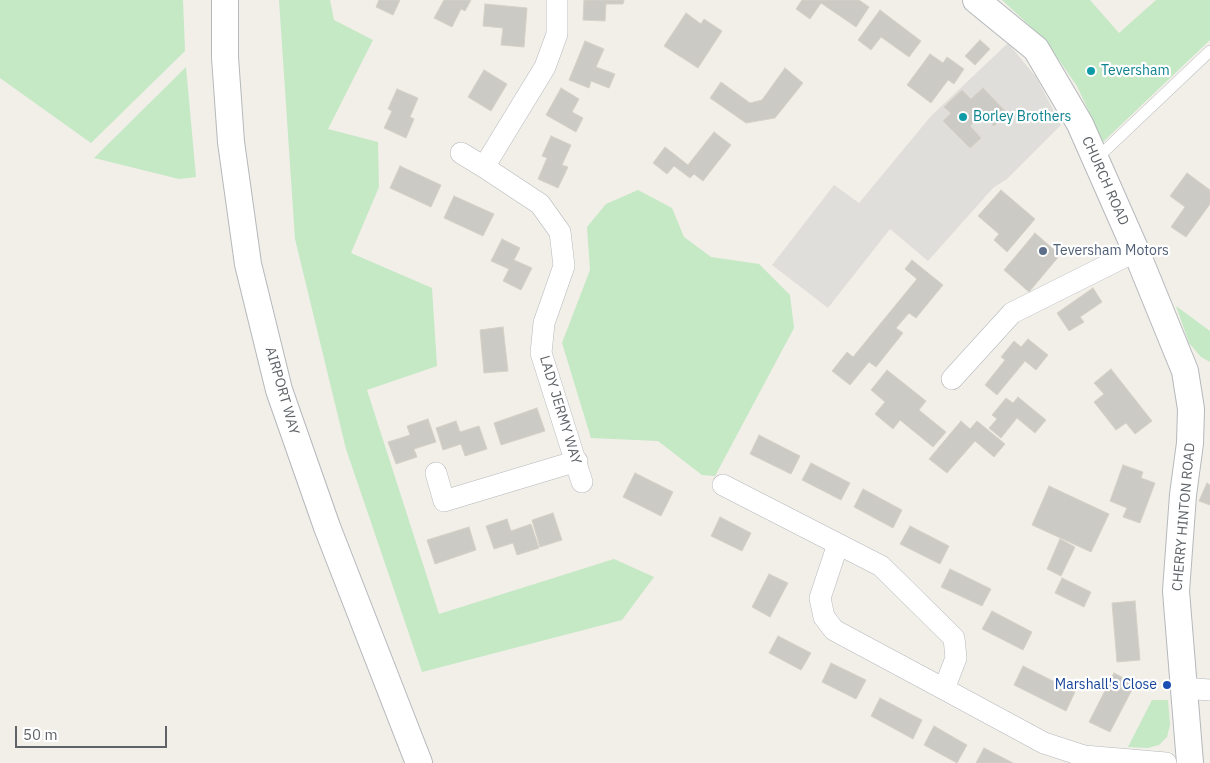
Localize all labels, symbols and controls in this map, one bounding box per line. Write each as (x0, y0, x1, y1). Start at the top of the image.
place label: Teversham (1101, 63, 1170, 79)
marker: Teversham (1085, 65, 1097, 77)
place label: Borley Brothers (973, 109, 1071, 125)
marker: Borley Brothers (957, 111, 969, 123)
street label: CHURCH ROAD (1078, 134, 1132, 228)
place label: Teversham Motors (1053, 243, 1169, 259)
marker: Teversham Motors (1037, 245, 1049, 257)
street label: AIRPORT WAY (261, 345, 303, 437)
street label: LADY JERMY WAY (535, 354, 585, 466)
street label: CHERRY HINTON ROAD (1169, 442, 1199, 592)
place label: Marshall's Close (1055, 677, 1157, 693)
marker: Marshall's Close (1161, 679, 1173, 691)
scale bar (18, 716, 170, 748)
text: 50 m (23, 725, 58, 744)

